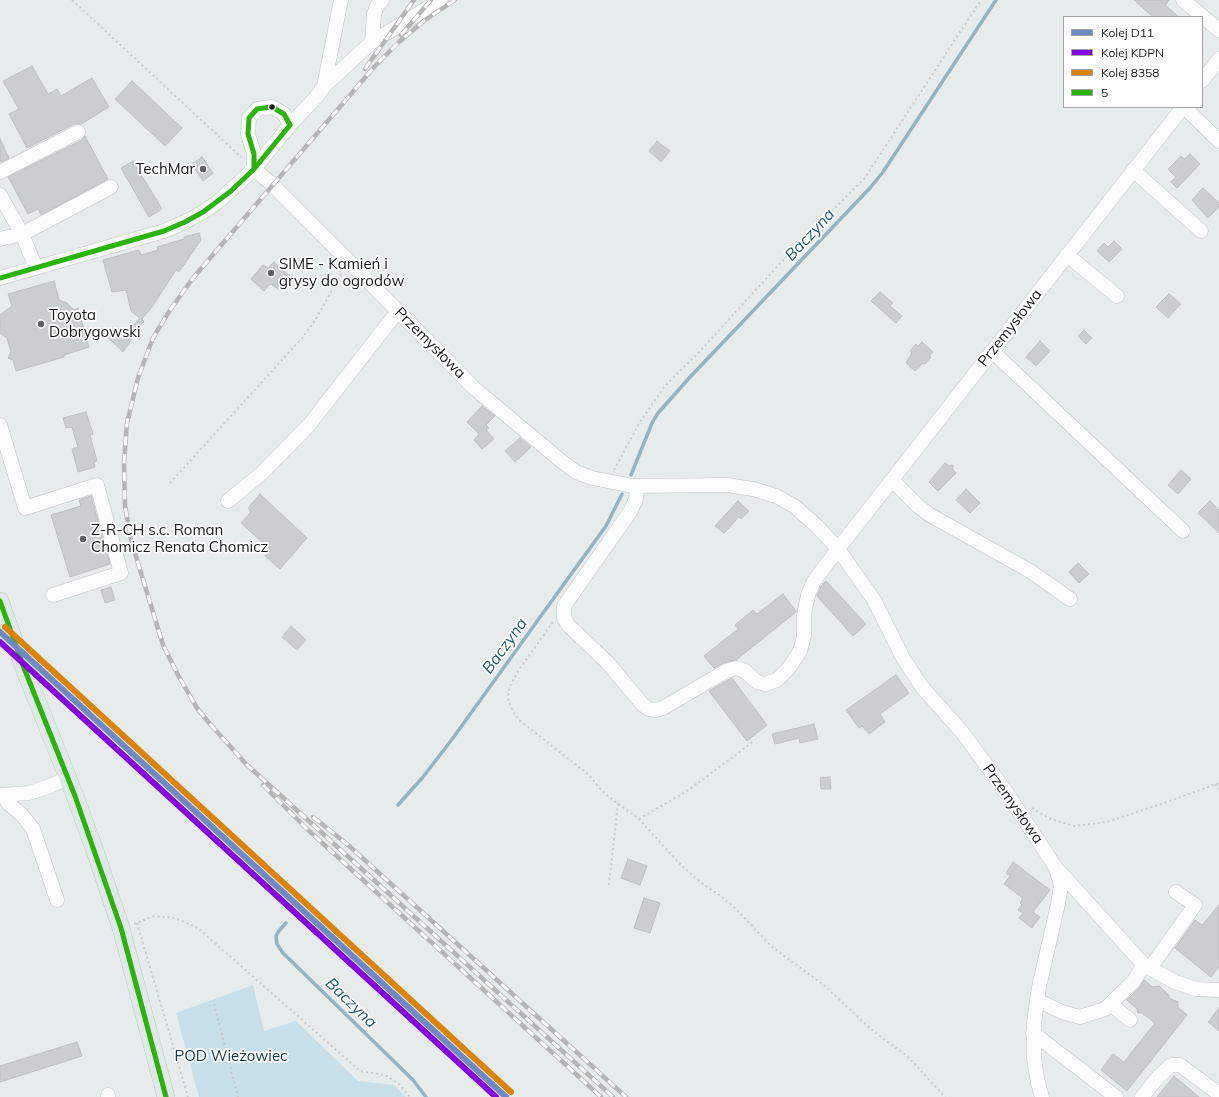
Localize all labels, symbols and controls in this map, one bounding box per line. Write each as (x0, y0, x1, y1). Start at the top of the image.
legend (1063, 16, 1203, 108)
text: Kolej D11 (1101, 25, 1154, 40)
text: Kolej KDPN (1101, 45, 1164, 60)
text: Kolej 8358 (1101, 65, 1160, 80)
text: 5 (1101, 85, 1108, 100)
unlabelled marker (267, 102, 277, 112)
place label: TechMar (135, 160, 195, 178)
marker: TechMar (198, 164, 208, 174)
water label: Baczyna (781, 205, 839, 265)
place label: SIME - Kamień i grysy do ogrodów (279, 255, 404, 290)
marker: SIME - Kamień i grysy do ogrodów (266, 268, 276, 278)
street label: Przemysłowa (974, 286, 1046, 370)
street label: Przemysłowa (391, 304, 469, 382)
place label: Toyota Dobrygowski (49, 306, 141, 341)
marker: Toyota Dobrygowski (36, 319, 46, 329)
place label: Z-R-CH s.c. Roman Chomicz Renata Chomicz (91, 521, 268, 556)
marker: Z-R-CH s.c. Roman Chomicz Renata Chomicz (78, 534, 88, 544)
water label: Baczyna (478, 614, 532, 678)
street label: Przemysłowa (979, 761, 1047, 847)
water label: Baczyna (321, 974, 381, 1032)
park label: POD Wieżowiec (174, 1047, 288, 1065)

